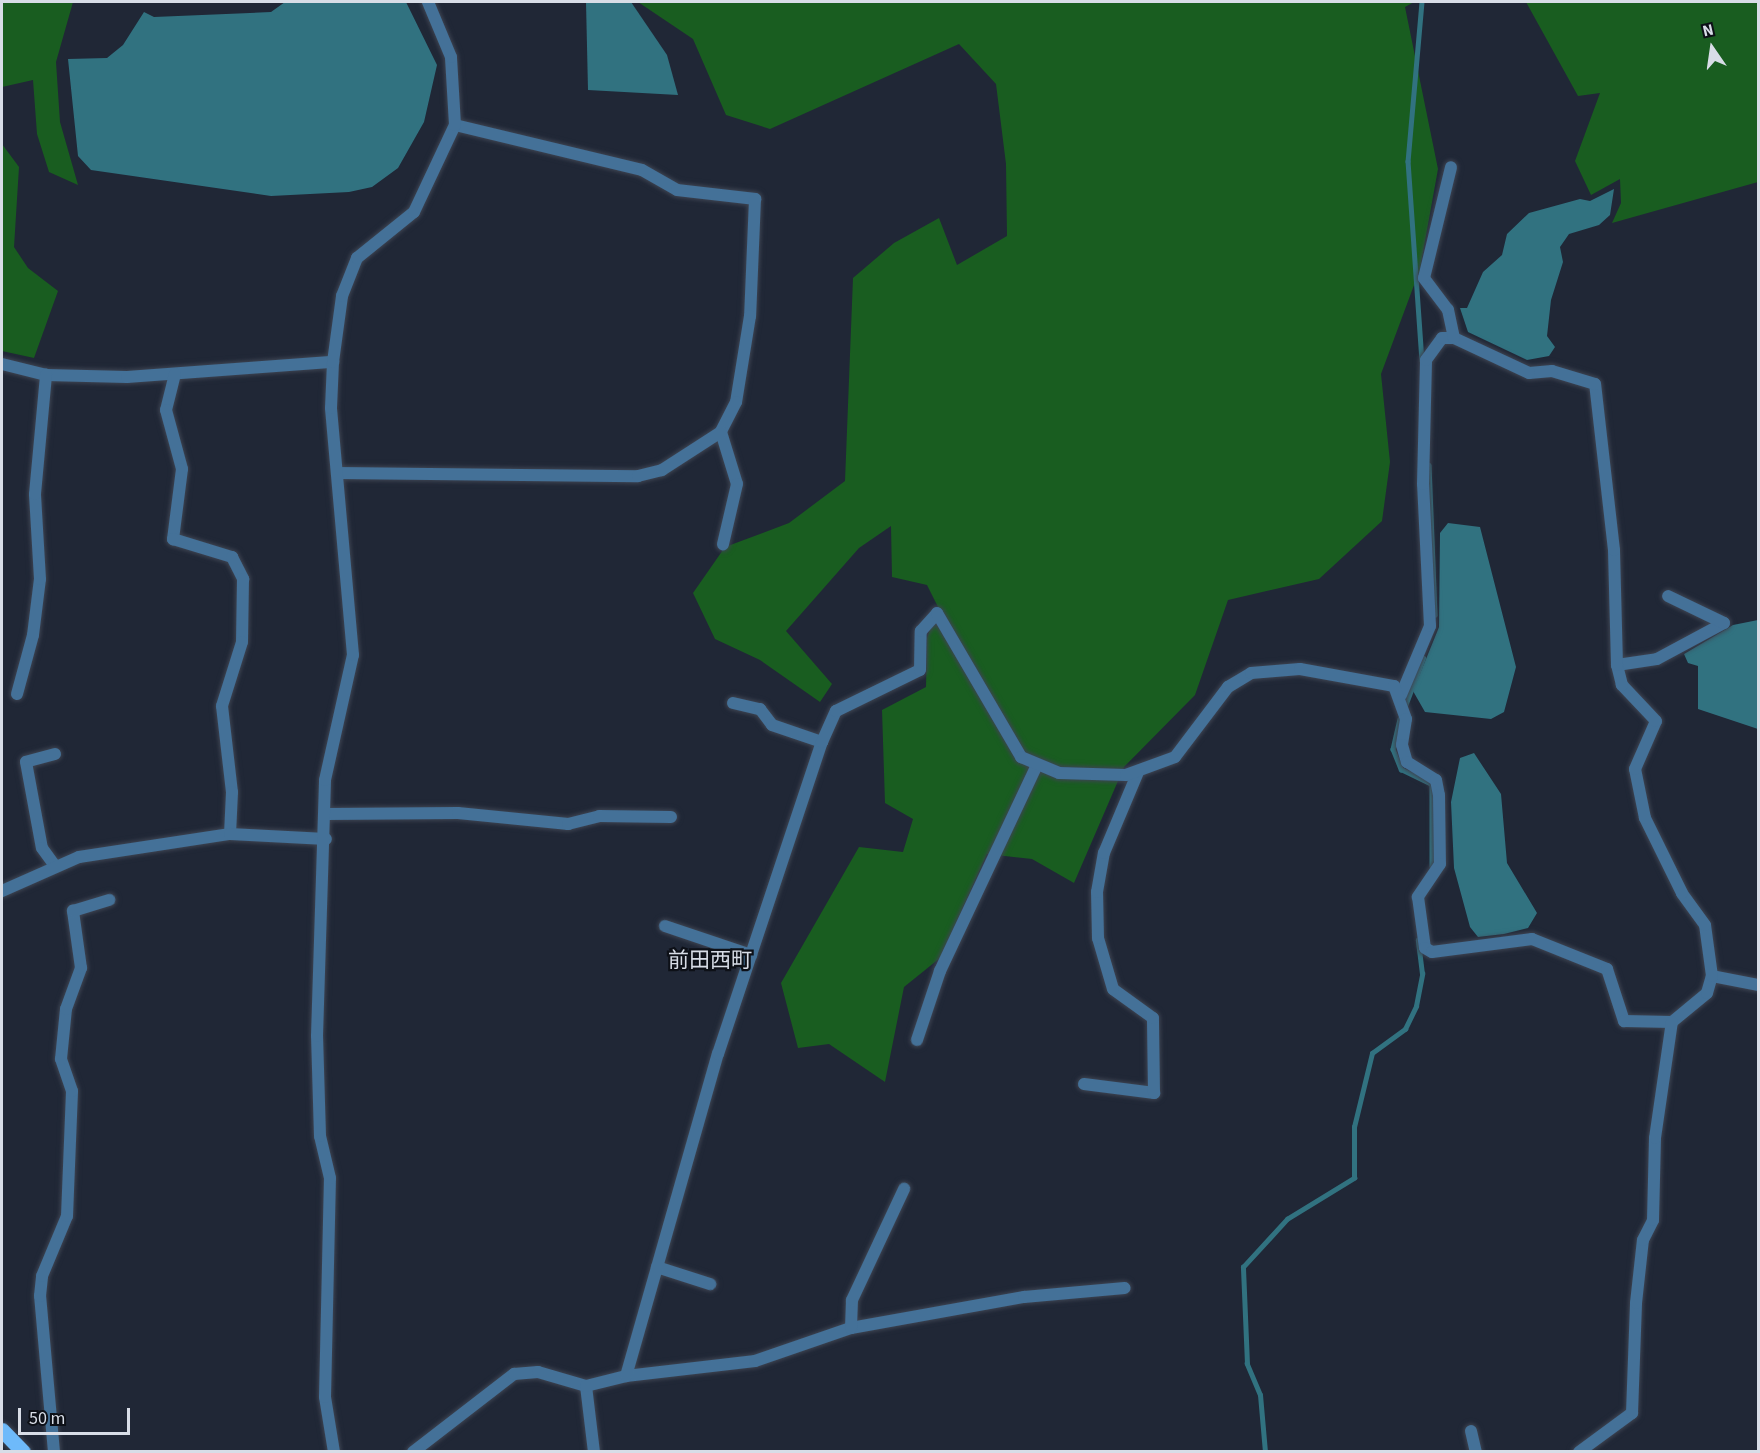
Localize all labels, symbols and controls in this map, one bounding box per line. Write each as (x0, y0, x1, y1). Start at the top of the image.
north arrow (1682, 18, 1742, 78)
text: N (1700, 19, 1716, 42)
district label: 前田西町 (668, 947, 752, 973)
scale bar (21, 1396, 134, 1434)
text: 50 m (29, 1406, 65, 1431)

